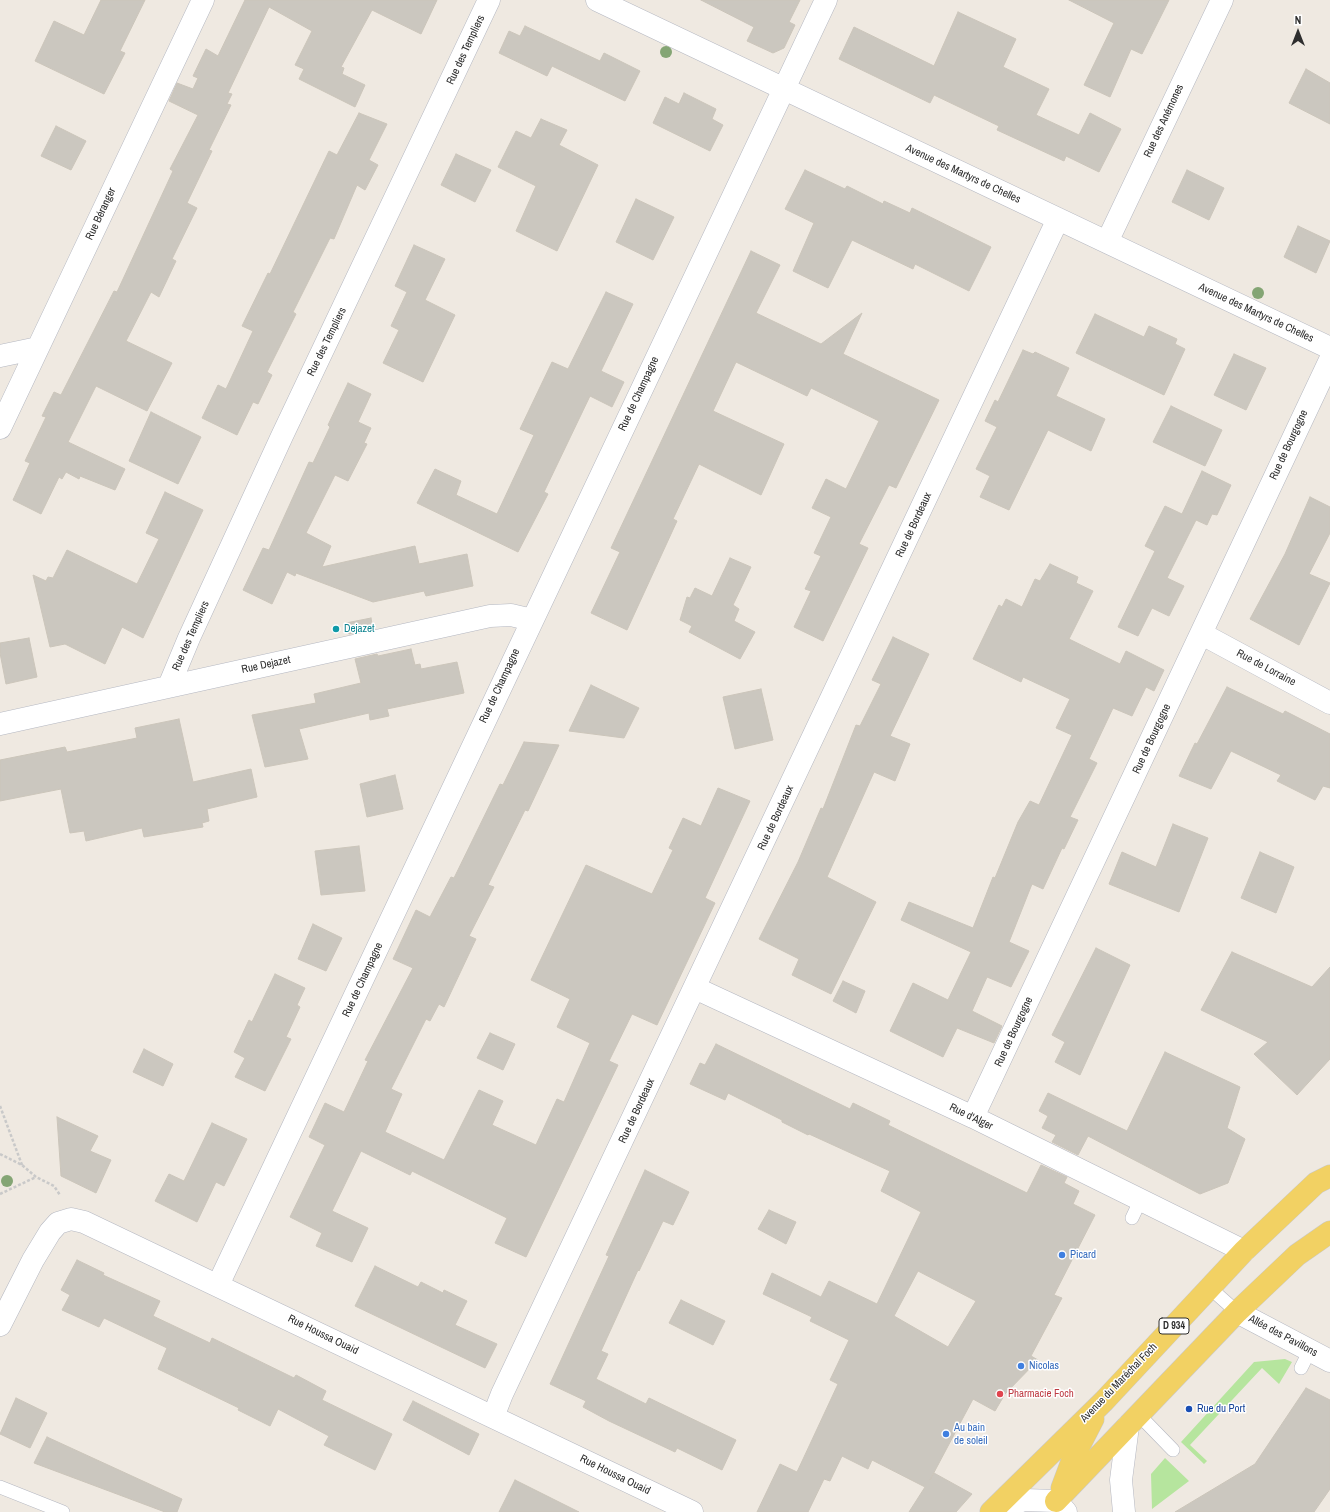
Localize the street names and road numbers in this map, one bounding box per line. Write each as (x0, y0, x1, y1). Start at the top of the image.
street label: Rue des Templiers (444, 13, 488, 87)
street label: Rue des Anémones (1141, 82, 1187, 160)
street label: Avenue des Martyrs de Chelles (903, 142, 1023, 206)
street label: Rue Béranger (83, 186, 119, 242)
street label: Avenue des Martyrs de Chelles (1196, 281, 1316, 345)
street label: Rue des Templiers (305, 305, 349, 379)
street label: Rue de Champagne (616, 355, 662, 433)
street label: Rue de Bourgogne (1267, 408, 1311, 482)
street label: Rue de Bordeaux (893, 490, 935, 560)
street label: Rue des Templiers (170, 599, 212, 673)
street label: Rue de Champagne (477, 647, 523, 725)
street label: Rue de Lorraine (1234, 647, 1298, 689)
street label: Rue Dejazet (240, 653, 292, 677)
street label: Rue de Bourgogne (1130, 702, 1174, 776)
street label: Rue de Bordeaux (755, 783, 797, 853)
street label: Rue de Champagne (340, 941, 386, 1019)
street label: Rue de Bourgogne (992, 995, 1036, 1069)
street label: Rue de Bordeaux (616, 1076, 658, 1146)
street label: Rue d'Alger (947, 1101, 995, 1133)
street label: Rue Houssa Ouaid (286, 1312, 360, 1358)
street label: Allée des Pavillons (1246, 1312, 1320, 1360)
road number: D 934 (1159, 1318, 1189, 1334)
street label: Avenue du Maréchal Foch (1078, 1341, 1160, 1425)
street label: Rue Houssa Ouaid (578, 1452, 652, 1498)

